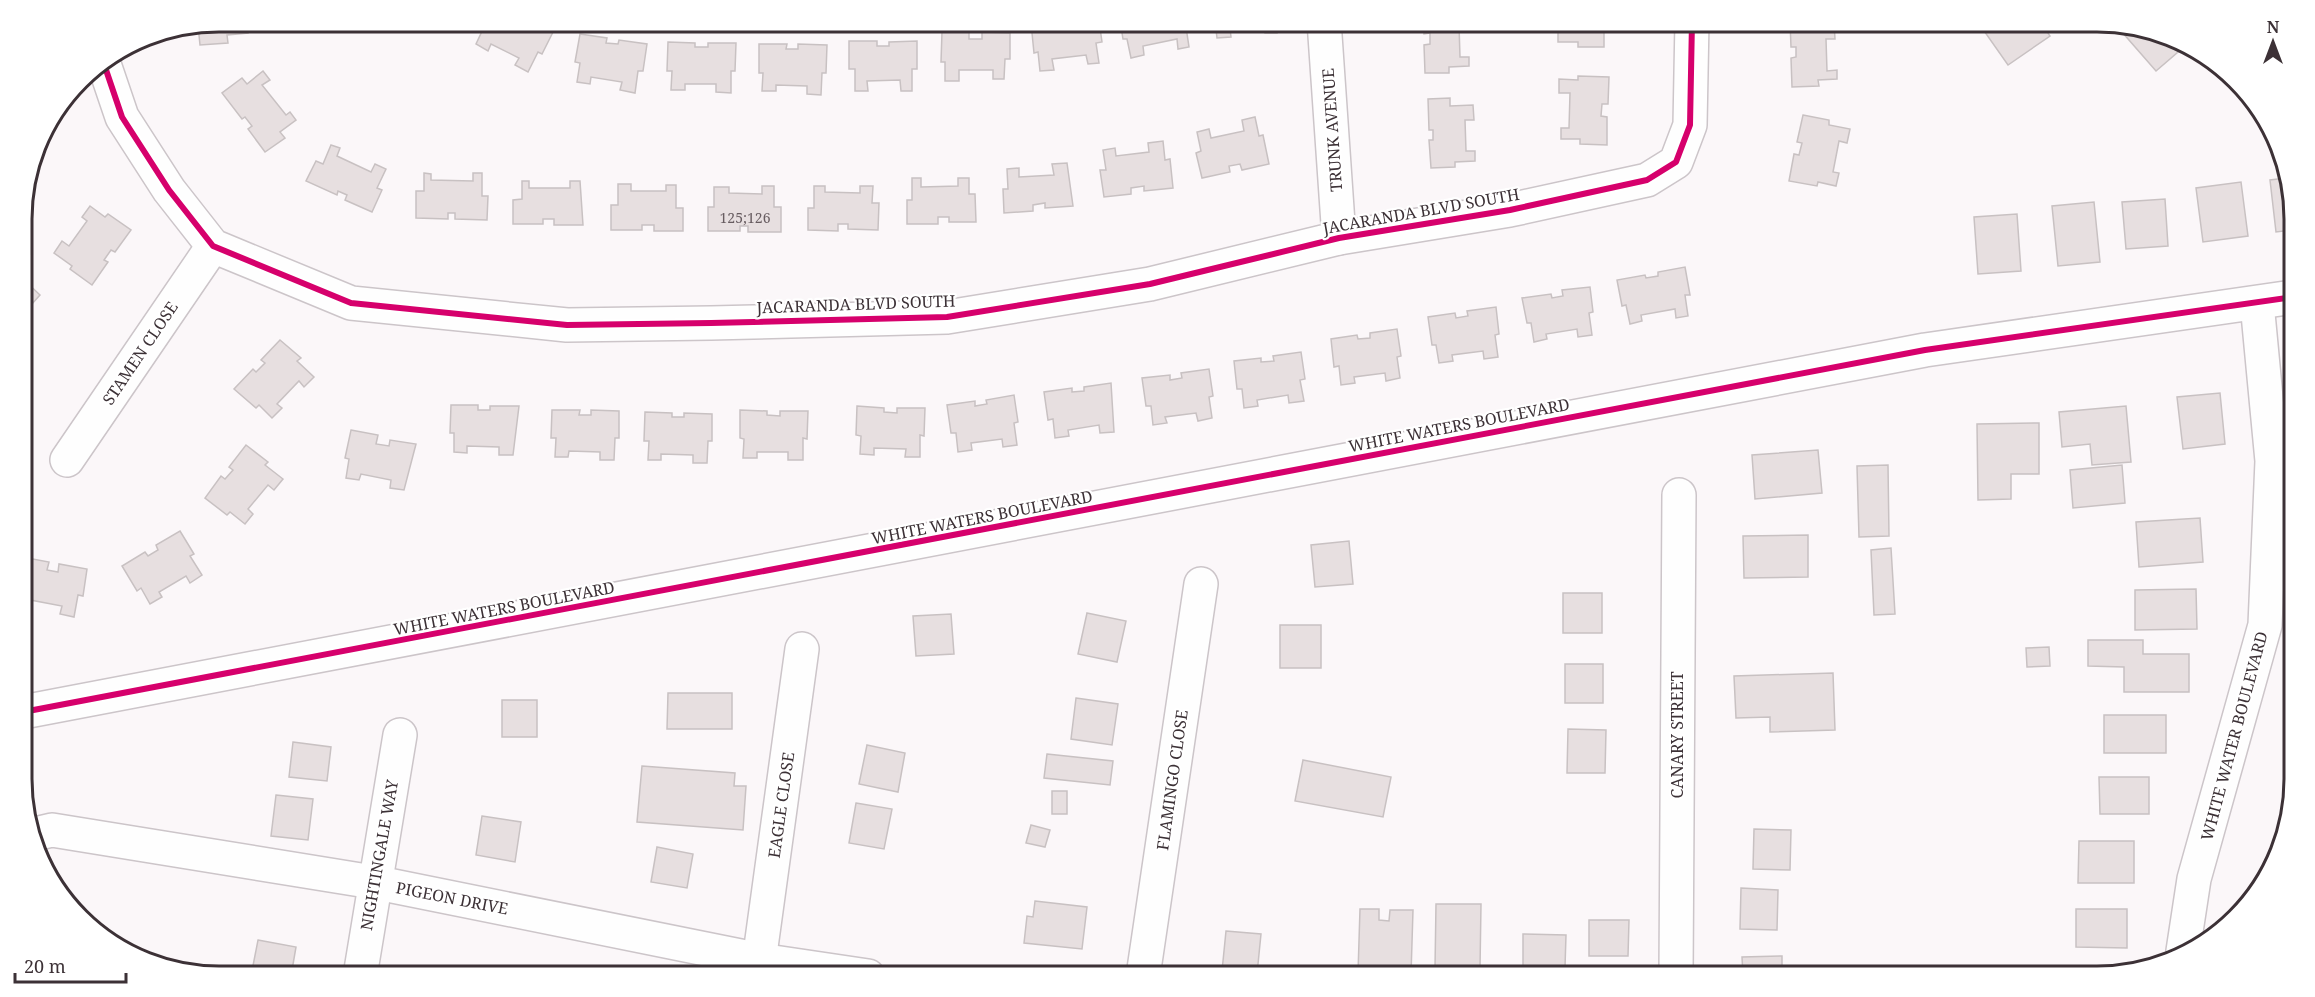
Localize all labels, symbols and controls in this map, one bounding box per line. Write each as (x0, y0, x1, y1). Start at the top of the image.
north arrow (2243, 12, 2303, 72)
text: N (2267, 16, 2280, 38)
street label: TRUNK AVENUE (1317, 68, 1347, 192)
street label: JACARANDA BLVD SOUTH (1320, 183, 1521, 239)
house number: 125;126 (720, 208, 771, 227)
street label: JACARANDA BLVD SOUTH (755, 290, 956, 319)
street label: STAMEN CLOSE (97, 297, 183, 409)
street label: WHITE WATERS BOULEVARD (1347, 393, 1571, 457)
street label: WHITE WATERS BOULEVARD (870, 485, 1094, 549)
street label: WHITE WATERS BOULEVARD (392, 576, 616, 640)
street label: WHITE WATER BOULEVARD (2195, 629, 2273, 843)
street label: CANARY STREET (1666, 671, 1688, 799)
street label: FLAMINGO CLOSE (1151, 708, 1193, 852)
street label: EAGLE CLOSE (763, 751, 799, 859)
street label: NIGHTINGALE WAY (355, 777, 403, 932)
street label: PIGEON DRIVE (394, 876, 510, 920)
scale bar (15, 946, 126, 984)
text: 20 m (24, 954, 66, 978)

